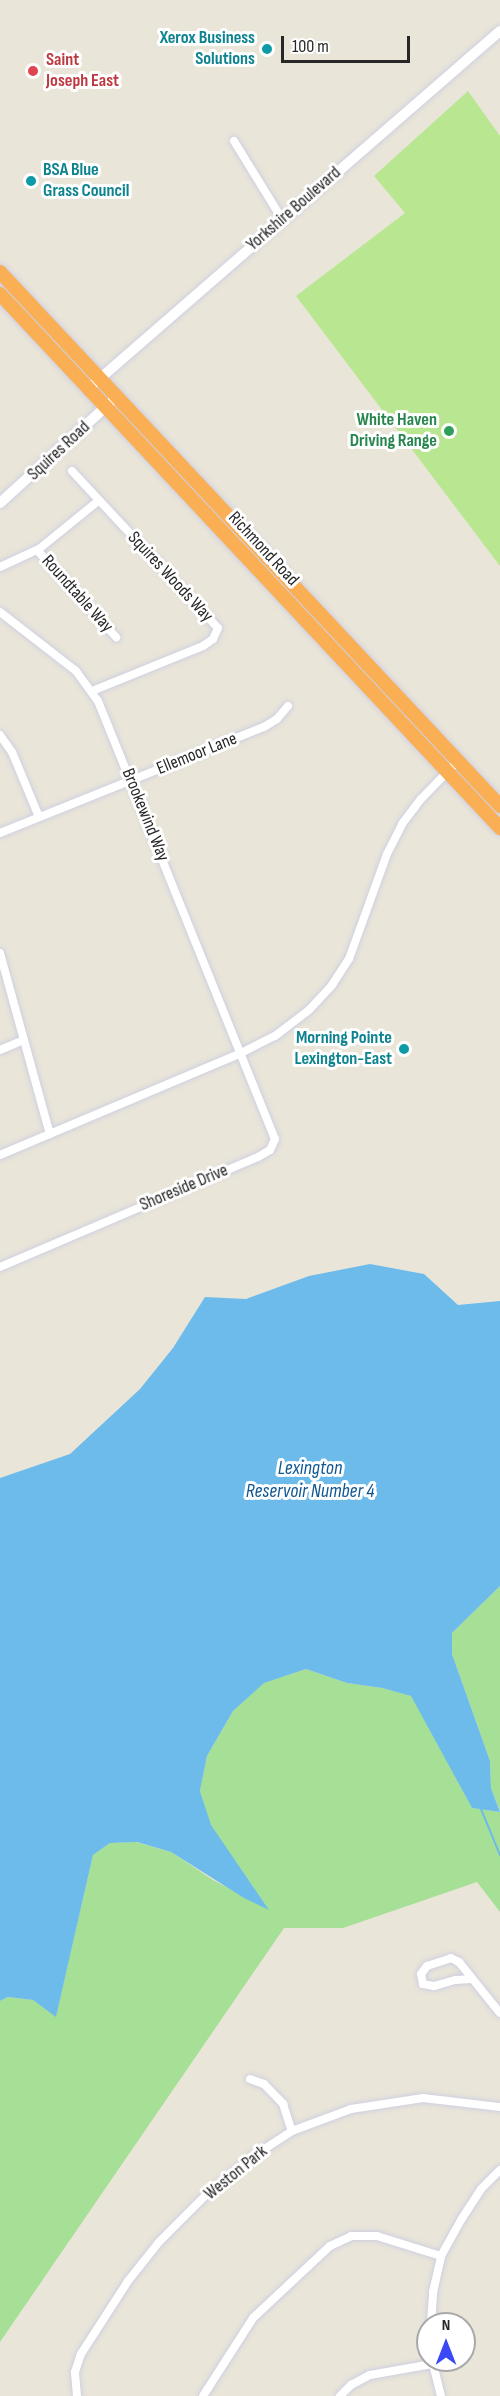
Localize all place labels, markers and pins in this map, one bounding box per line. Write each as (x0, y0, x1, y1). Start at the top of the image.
place label: Xerox Business Solutions (160, 28, 255, 70)
marker: Xerox Business Solutions (260, 42, 274, 56)
place label: Saint Joseph East (46, 50, 119, 92)
marker: Saint Joseph East (24, 62, 42, 80)
place label: BSA Blue Grass Council (43, 160, 129, 202)
marker: BSA Blue Grass Council (24, 174, 38, 188)
place label: White Haven Driving Range (350, 410, 437, 452)
marker: White Haven Driving Range (442, 424, 456, 438)
place label: Morning Pointe Lexington-East (294, 1028, 392, 1070)
marker: Morning Pointe Lexington-East (397, 1042, 411, 1056)

